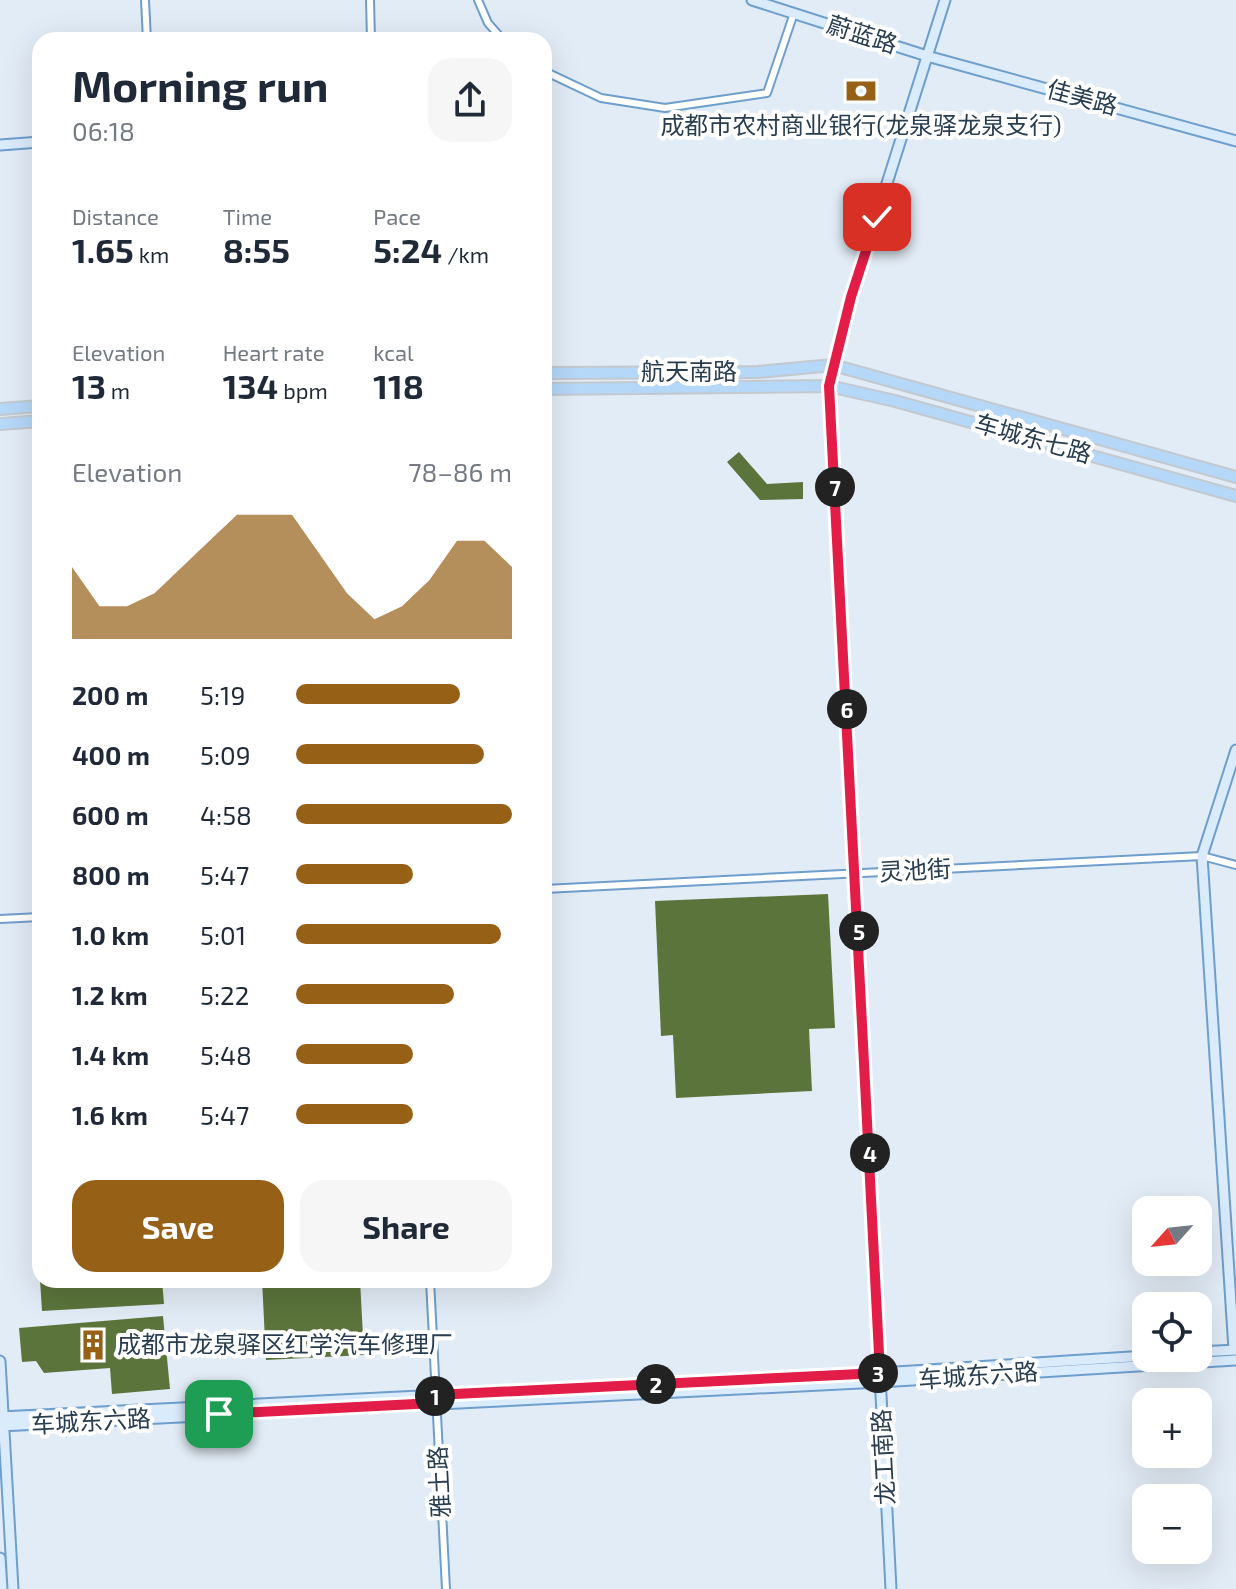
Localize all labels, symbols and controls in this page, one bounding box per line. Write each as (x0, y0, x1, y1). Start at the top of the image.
street label: 蔚蓝路 (824, 9, 901, 58)
text: Morning run (72, 58, 328, 111)
button: share (428, 58, 512, 142)
street label: 佳美路 (1044, 73, 1121, 120)
bank icon: 成都市农村商业银行(龙泉驿龙泉支行) (844, 74, 878, 108)
place label: 成都市农村商业银行(龙泉驿龙泉支行) (660, 110, 1062, 139)
text: 06:18 (72, 115, 135, 146)
pin (843, 183, 911, 251)
icon: check (855, 195, 899, 239)
text: Distance (72, 203, 159, 229)
text: Time (223, 203, 272, 229)
text: Pace (373, 203, 421, 229)
text: 1.65 (72, 229, 134, 270)
text: 8:55 (223, 229, 290, 270)
text: 5:24 (373, 229, 442, 270)
text: km (134, 241, 169, 267)
text: /km (442, 241, 489, 267)
text: Elevation (72, 339, 165, 365)
text: Heart rate (223, 339, 324, 365)
text: kcal (373, 339, 414, 365)
street label: 航天南路 (641, 356, 737, 385)
text: 13 (72, 365, 106, 406)
text: 134 (223, 365, 278, 406)
text: 118 (373, 365, 424, 406)
text: m (106, 377, 130, 403)
text: bpm (278, 377, 328, 403)
street label: 车城东七路 (972, 407, 1095, 468)
text: Elevation (72, 456, 182, 487)
text: 78–86 m (408, 456, 512, 487)
pin: 7 (815, 467, 855, 507)
text: 7 (829, 474, 841, 500)
text: 200 m (72, 679, 148, 710)
text: 5:19 (200, 679, 245, 710)
pin: 6 (827, 689, 867, 729)
text: 6 (841, 696, 853, 722)
text: 400 m (72, 739, 150, 770)
text: 5:09 (200, 739, 251, 770)
text: 600 m (72, 799, 149, 830)
text: 4:58 (200, 799, 252, 830)
street label: 灵池街 (878, 853, 952, 886)
text: 800 m (72, 859, 150, 890)
text: 5:47 (200, 859, 249, 890)
pin: 5 (839, 911, 879, 951)
text: 5 (853, 918, 865, 944)
text: 1.0 km (72, 919, 149, 950)
text: 5:01 (200, 919, 246, 950)
text: 1.2 km (72, 979, 148, 1010)
text: 5:22 (200, 979, 249, 1010)
text: 1.4 km (72, 1039, 149, 1070)
text: 5:48 (200, 1039, 252, 1070)
text: 1.6 km (72, 1099, 148, 1130)
text: 5:47 (200, 1099, 249, 1130)
pin: 4 (850, 1133, 890, 1173)
text: 4 (863, 1140, 877, 1166)
button: Save (72, 1180, 284, 1272)
button: Share (300, 1180, 512, 1272)
north arrow (1132, 1196, 1212, 1276)
map controls (1132, 1196, 1212, 1564)
button: locate (1132, 1292, 1212, 1372)
building icon: 成都市龙泉驿区红学汽车修理厂 (76, 1328, 110, 1362)
place label: 成都市龙泉驿区红学汽车修理厂 (117, 1329, 453, 1358)
pin: 3 (858, 1353, 898, 1393)
street label: 车城东六路 (917, 1356, 1039, 1393)
text: 3 (872, 1360, 884, 1386)
pin: 2 (636, 1364, 676, 1404)
text: 2 (650, 1371, 662, 1397)
pin: 1 (415, 1376, 455, 1416)
pin (185, 1380, 253, 1448)
text: 1 (430, 1383, 440, 1409)
button: + (1132, 1388, 1212, 1468)
icon: arrive (197, 1392, 241, 1436)
street label: 车城东六路 (30, 1403, 152, 1438)
street label: 龙工南路 (866, 1408, 899, 1506)
street label: 雅土路 (422, 1445, 455, 1519)
button: − (1132, 1484, 1212, 1564)

